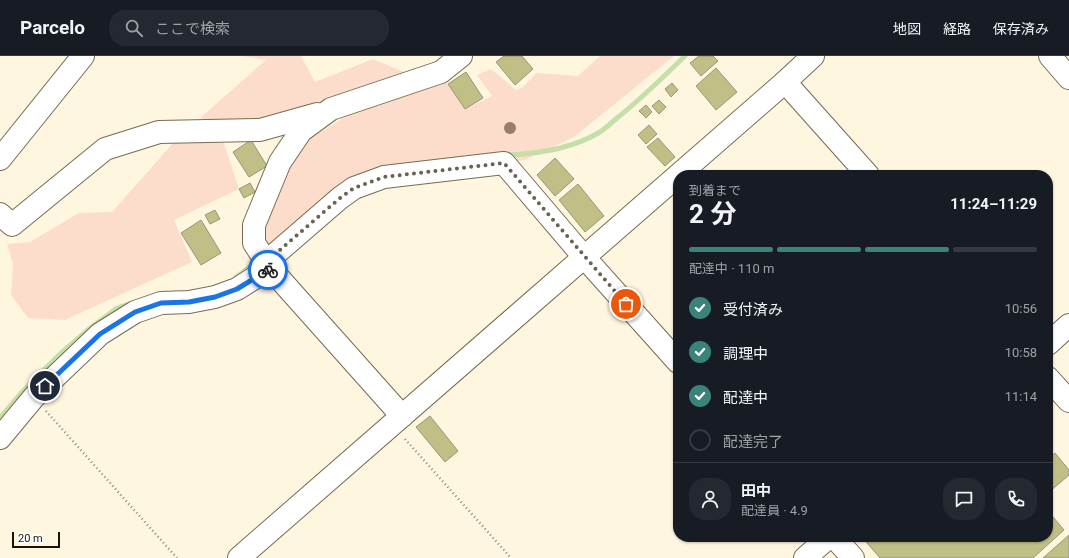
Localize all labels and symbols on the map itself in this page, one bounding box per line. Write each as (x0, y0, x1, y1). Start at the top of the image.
courier (248, 250, 288, 290)
pin (609, 287, 643, 321)
pin (28, 369, 62, 403)
scale bar (12, 530, 60, 549)

